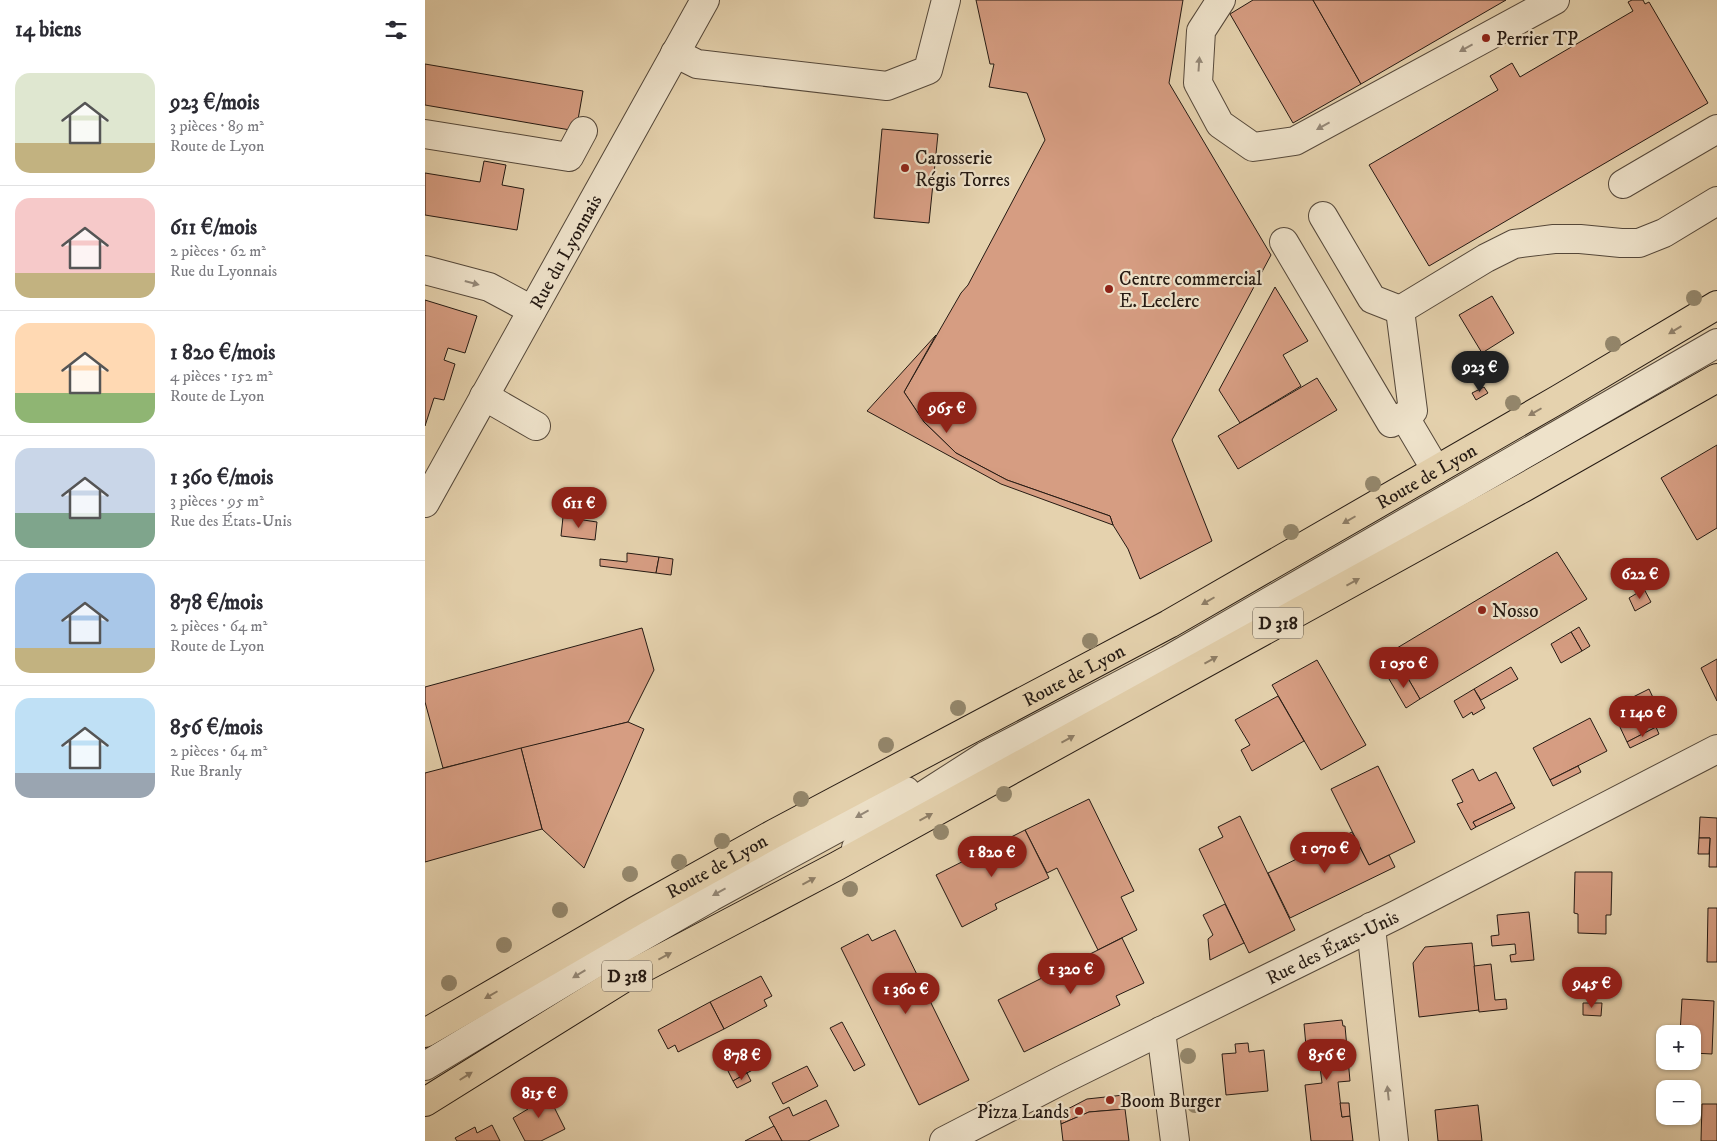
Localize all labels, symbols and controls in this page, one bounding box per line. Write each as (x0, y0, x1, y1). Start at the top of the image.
icon: filters (382, 16, 410, 44)
text: 14 biens (15, 17, 81, 43)
place label: Perrier TP (1496, 28, 1578, 51)
marker: Perrier TP (1480, 32, 1492, 44)
one-way arrow (1459, 44, 1473, 53)
one-way arrow (1195, 56, 1203, 72)
text: 923 €/mois (170, 90, 260, 116)
icon: home (55, 93, 115, 153)
text: 3 pièces · 89 m² (170, 116, 264, 136)
one-way arrow (1316, 122, 1330, 130)
text: Route de Lyon (170, 136, 264, 156)
place label: Carosserie Régis Torres (915, 147, 1010, 192)
marker: Carosserie Régis Torres (899, 162, 911, 174)
street label: Rue du Lyonnais (525, 191, 607, 313)
text: 611 €/mois (170, 215, 257, 241)
icon: home (55, 218, 115, 278)
text: 2 pièces · 62 m² (170, 241, 266, 261)
text: Rue du Lyonnais (170, 261, 277, 281)
place label: Centre commercial E. Leclerc (1119, 268, 1262, 313)
one-way arrow (465, 279, 480, 287)
marker: Centre commercial E. Leclerc (1103, 283, 1115, 295)
one-way arrow (1669, 325, 1682, 334)
text: 1 820 €/mois (170, 340, 275, 366)
icon: home (55, 343, 115, 403)
pin: 923 € (1445, 350, 1515, 393)
text: 923 € (1463, 357, 1497, 377)
text: 4 pièces · 152 m² (170, 366, 273, 386)
text: Route de Lyon (170, 386, 264, 406)
pin: 965 € (912, 392, 982, 434)
text: 965 € (928, 398, 966, 418)
one-way arrow (1529, 408, 1542, 417)
street label: Route de Lyon (1373, 439, 1481, 515)
text: 1 360 €/mois (170, 465, 273, 491)
icon: home (55, 468, 115, 528)
pin: 611 € (544, 486, 614, 529)
text: 3 pièces · 95 m² (170, 491, 264, 511)
text: 611 € (563, 493, 595, 513)
text: Rue des États-Unis (170, 511, 292, 531)
one-way arrow (1342, 516, 1356, 524)
pin: 622 € (1605, 558, 1675, 600)
text: 622 € (1622, 564, 1658, 584)
one-way arrow (1346, 578, 1360, 586)
text: 878 €/mois (170, 590, 263, 616)
icon: home (55, 593, 115, 653)
one-way arrow (1202, 597, 1215, 606)
place label: Nosso (1492, 600, 1538, 623)
marker: Nosso (1476, 604, 1488, 616)
road number: D 318 (1253, 608, 1303, 638)
text: 2 pièces · 64 m² (170, 616, 267, 636)
text: Route de Lyon (170, 636, 264, 656)
street label: Route de Lyon (1019, 640, 1129, 712)
pin: 1 050 € (1358, 646, 1450, 689)
text: 1 050 € (1380, 653, 1428, 673)
one-way arrow (1204, 656, 1217, 665)
pin: 1 140 € (1597, 696, 1689, 738)
text: 1 140 € (1620, 702, 1666, 722)
text: 856 €/mois (170, 715, 263, 741)
icon: home (55, 718, 115, 778)
one-way arrow (1061, 735, 1076, 743)
text: 2 pièces · 64 m² (170, 741, 267, 761)
text: Rue Branly (170, 761, 242, 781)
one-way arrow (855, 810, 869, 819)
one-way arrow (919, 813, 933, 821)
street label: Route de Lyon (663, 830, 772, 904)
pin: 1 070 € (1279, 832, 1371, 874)
pin: 1 820 € (946, 836, 1038, 878)
text: 1 070 € (1301, 838, 1349, 858)
text: 1 820 € (969, 842, 1015, 862)
one-way arrow (802, 877, 817, 885)
one-way arrow (712, 888, 727, 896)
street label: Rue des États-Unis (1263, 906, 1403, 990)
one-way arrow (658, 952, 673, 960)
pin: 1 320 € (1025, 952, 1117, 995)
text: 1 320 € (1049, 959, 1093, 979)
road number: D 318 (602, 960, 652, 991)
pin: 945 € (1557, 966, 1627, 1009)
one-way arrow (572, 969, 585, 978)
pin: 1 360 € (860, 972, 952, 1015)
text: 945 € (1573, 973, 1611, 993)
text: 1 360 € (883, 979, 929, 999)
one-way arrow (484, 990, 497, 999)
map controls (1656, 1025, 1701, 1125)
button: + (1656, 1025, 1701, 1070)
pin: 878 € (707, 1038, 777, 1081)
pin: 856 € (1292, 1038, 1362, 1081)
text: 878 € (723, 1045, 761, 1065)
text: 856 € (1308, 1045, 1346, 1065)
one-way arrow (460, 1071, 473, 1081)
pin: 815 € (504, 1076, 574, 1119)
button: − (1656, 1080, 1701, 1125)
text: 815 € (522, 1083, 556, 1103)
one-way arrow (1384, 1084, 1392, 1100)
place label: Boom Burger (1120, 1090, 1221, 1113)
marker: Boom Burger (1104, 1094, 1116, 1106)
place label: Pizza Lands (977, 1101, 1069, 1124)
marker: Pizza Lands (1073, 1105, 1085, 1117)

